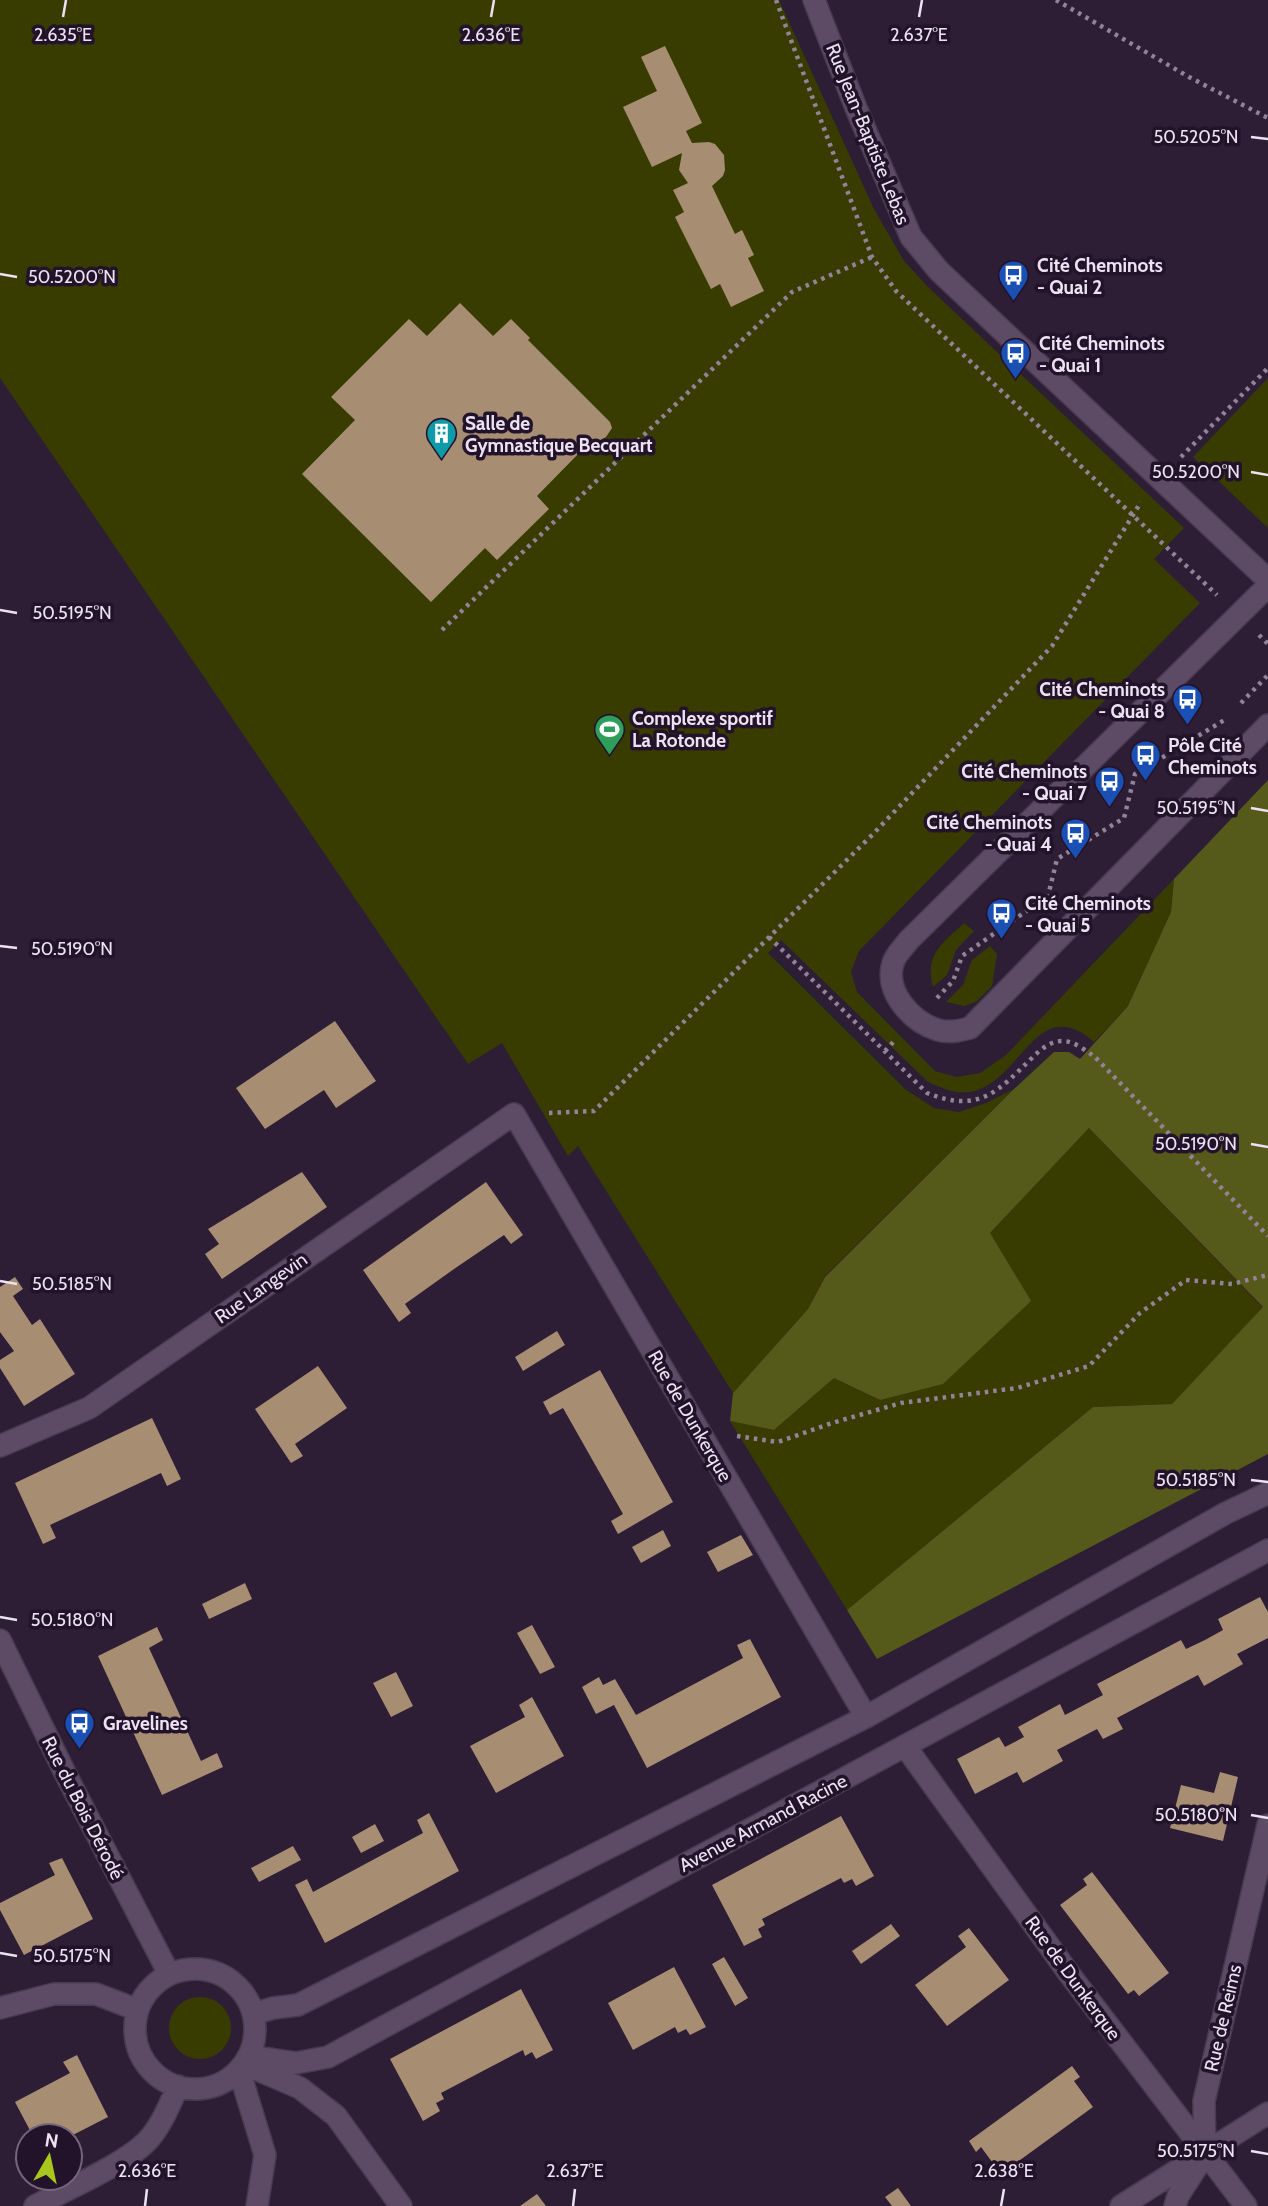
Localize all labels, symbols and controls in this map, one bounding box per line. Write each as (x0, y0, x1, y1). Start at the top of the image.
text: 2.635°E (34, 24, 92, 46)
text: 2.636°E (462, 24, 520, 46)
text: 2.637°E (890, 24, 948, 46)
street label: Rue Jean-Baptiste Lebas (821, 40, 915, 228)
text: 50.5205°N (1153, 126, 1239, 148)
place label: Cité Cheminots - Quai 2 (1037, 254, 1163, 299)
bus stop icon: Cité Cheminots - Quai 2 (997, 259, 1031, 303)
text: 50.5200°N (28, 266, 116, 288)
place label: Cité Cheminots - Quai 1 (1039, 332, 1165, 377)
bus stop icon: Cité Cheminots - Quai 1 (999, 337, 1033, 381)
place label: Salle de Gymnastique Becquart (465, 412, 653, 457)
building icon: Salle de Gymnastique Becquart (425, 417, 459, 461)
text: 50.5200°N (1152, 461, 1240, 483)
text: 50.5195°N (32, 602, 112, 624)
place label: Cité Cheminots - Quai 8 (1039, 678, 1165, 723)
bus stop icon: Cité Cheminots - Quai 8 (1171, 683, 1205, 727)
place label: Complexe sportif La Rotonde (632, 707, 773, 752)
sports icon: Complexe sportif La Rotonde (592, 712, 626, 756)
place label: Pôle Cité Cheminots (1168, 734, 1257, 779)
bus stop icon: Pôle Cité Cheminots (1128, 739, 1162, 783)
place label: Cité Cheminots - Quai 7 (961, 760, 1087, 805)
bus stop icon: Cité Cheminots - Quai 7 (1093, 765, 1127, 809)
text: 50.5195°N (1156, 797, 1236, 819)
place label: Cité Cheminots - Quai 4 (926, 811, 1052, 856)
bus stop icon: Cité Cheminots - Quai 4 (1058, 816, 1092, 860)
place label: Cité Cheminots - Quai 5 (1025, 892, 1151, 937)
bus stop icon: Cité Cheminots - Quai 5 (985, 897, 1019, 941)
text: 50.5190°N (31, 938, 113, 960)
text: 50.5190°N (1155, 1133, 1237, 1155)
street label: Rue Langevin (210, 1248, 312, 1328)
text: 50.5185°N (32, 1273, 112, 1295)
street label: Rue de Dunkerque (643, 1346, 737, 1486)
text: 50.5185°N (1156, 1469, 1236, 1491)
text: 50.5180°N (31, 1609, 113, 1631)
bus stop icon: Gravelines (63, 1706, 97, 1750)
place label: Gravelines (103, 1712, 188, 1735)
street label: Rue du Bois Dérodé (37, 1732, 129, 1884)
street label: Avenue Armand Racine (675, 1769, 851, 1877)
text: 50.5180°N (1155, 1804, 1237, 1826)
street label: Rue de Dunkerque (1020, 1911, 1126, 2045)
text: 50.5175°N (33, 1945, 111, 1967)
street label: Rue de Reims (1200, 1962, 1247, 2074)
north arrow (14, 2122, 84, 2192)
text: N (43, 2128, 60, 2153)
text: 50.5175°N (1157, 2140, 1235, 2162)
text: 2.636°E (118, 2160, 176, 2182)
text: 2.637°E (546, 2160, 604, 2182)
text: 2.638°E (974, 2160, 1034, 2182)

